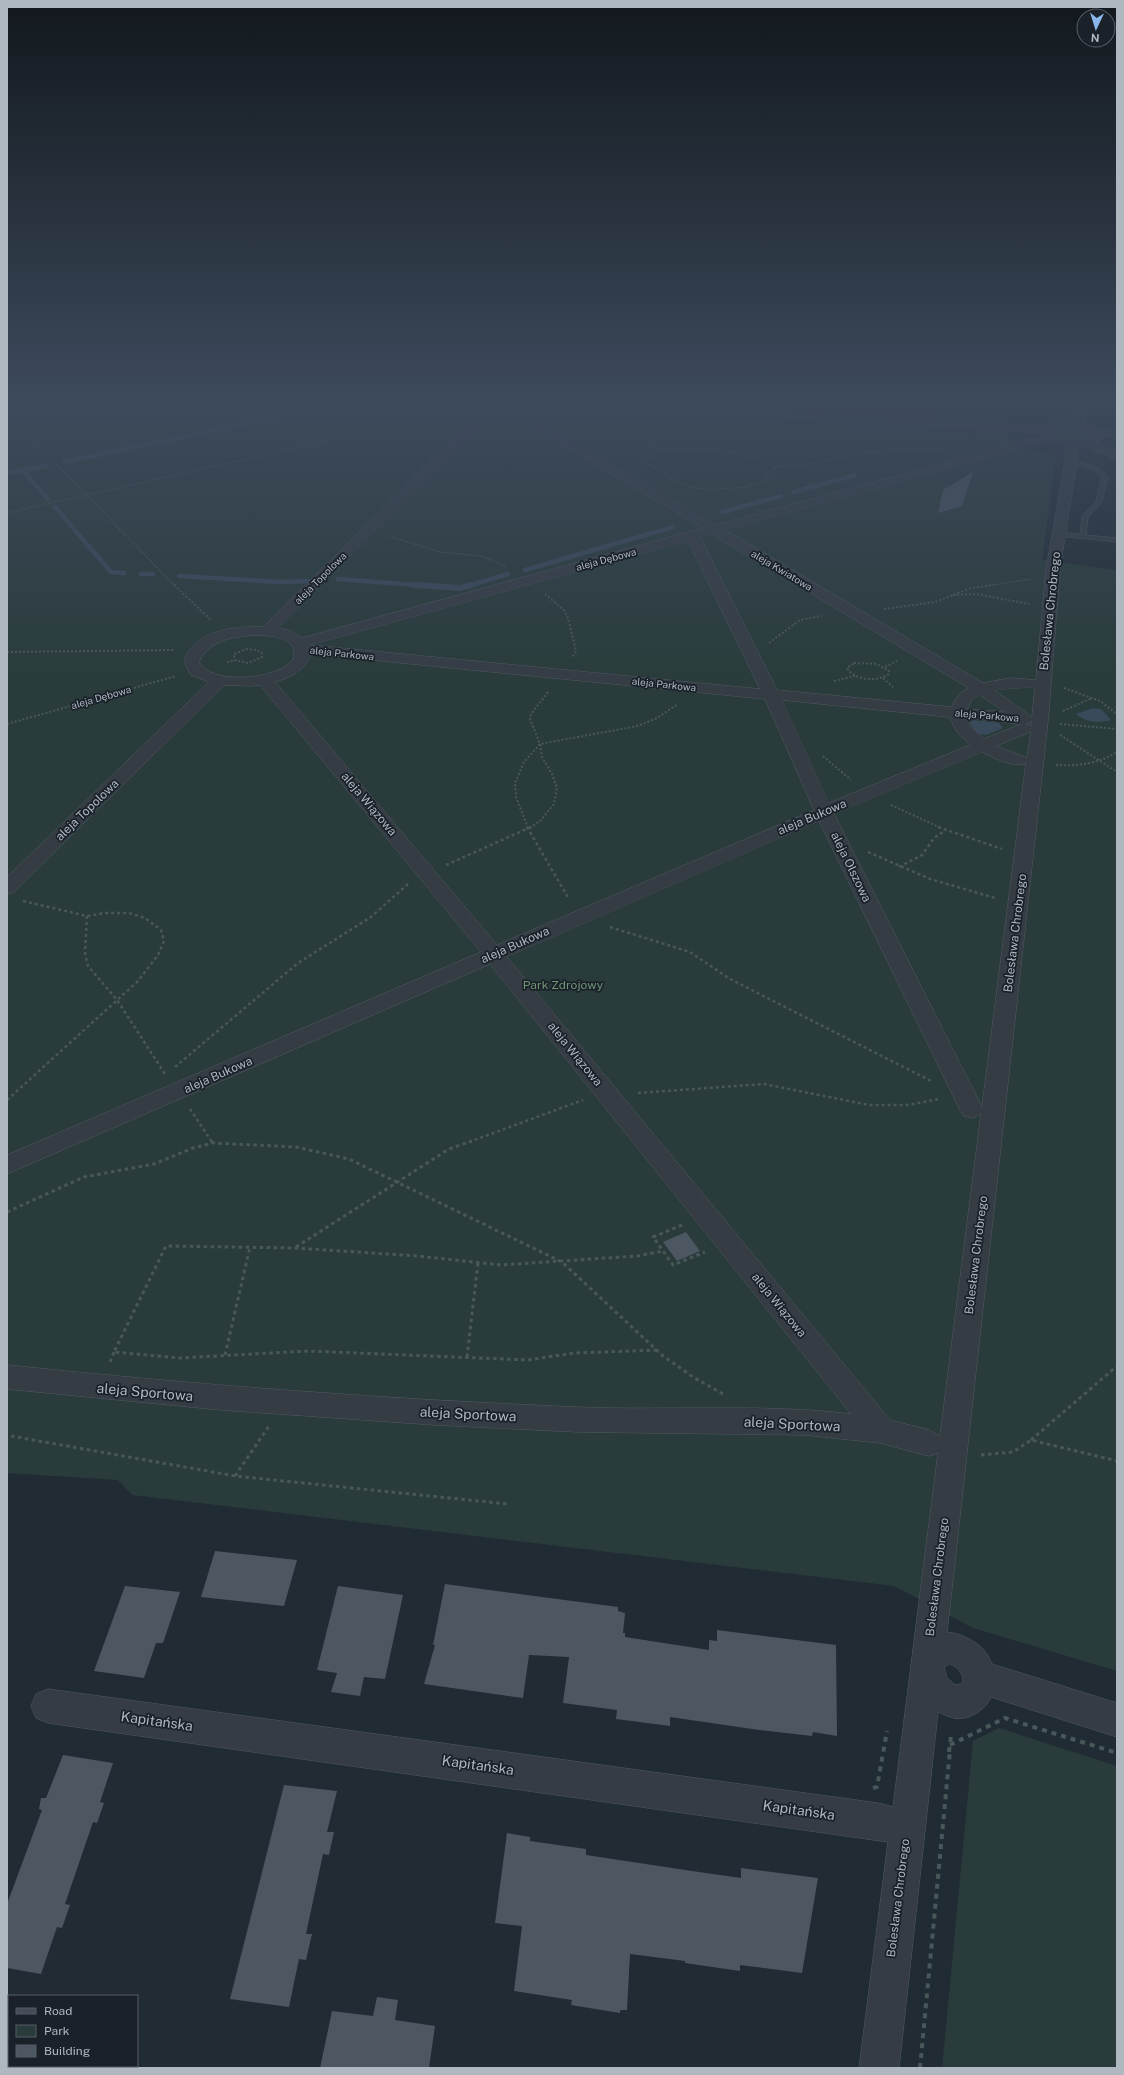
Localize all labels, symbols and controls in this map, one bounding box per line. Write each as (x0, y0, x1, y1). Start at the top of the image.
north arrow (1076, 8, 1116, 48)
text: N (1091, 32, 1100, 44)
street label: aleja Dębowa (575, 545, 637, 573)
street label: aleja Kwiatowa (749, 547, 815, 593)
street label: aleja Topolowa (291, 549, 349, 607)
street label: Bolesława Chrobrego (1037, 551, 1063, 671)
street label: aleja Parkowa (309, 644, 375, 662)
street label: aleja Parkowa (631, 675, 697, 693)
street label: aleja Dębowa (70, 683, 132, 711)
street label: aleja Parkowa (954, 706, 1020, 724)
street label: aleja Wiązowa (338, 769, 400, 839)
street label: aleja Topolowa (53, 776, 121, 844)
street label: aleja Bukowa (775, 796, 849, 838)
street label: aleja Olszowa (828, 830, 874, 904)
street label: Bolesława Chrobrego (1001, 873, 1029, 993)
street label: aleja Bukowa (479, 924, 551, 966)
park label: Park Zdrojowy (523, 978, 604, 992)
street label: aleja Wiązowa (545, 1019, 605, 1089)
street label: aleja Bukowa (182, 1054, 254, 1096)
street label: Bolesława Chrobrego (962, 1195, 990, 1315)
street label: aleja Wiązowa (749, 1270, 809, 1340)
street label: aleja Sportowa (96, 1380, 194, 1404)
street label: aleja Sportowa (419, 1403, 517, 1425)
street label: aleja Sportowa (743, 1413, 841, 1435)
street label: Bolesława Chrobrego (923, 1517, 951, 1637)
street label: Kapitańska (120, 1708, 194, 1734)
street label: Kapitańska (441, 1752, 515, 1778)
street label: Kapitańska (762, 1797, 836, 1823)
street label: Bolesława Chrobrego (884, 1838, 912, 1958)
legend (8, 1995, 138, 2067)
text: Road (44, 2004, 72, 2018)
text: Park (44, 2024, 70, 2038)
text: Building (44, 2044, 90, 2058)

